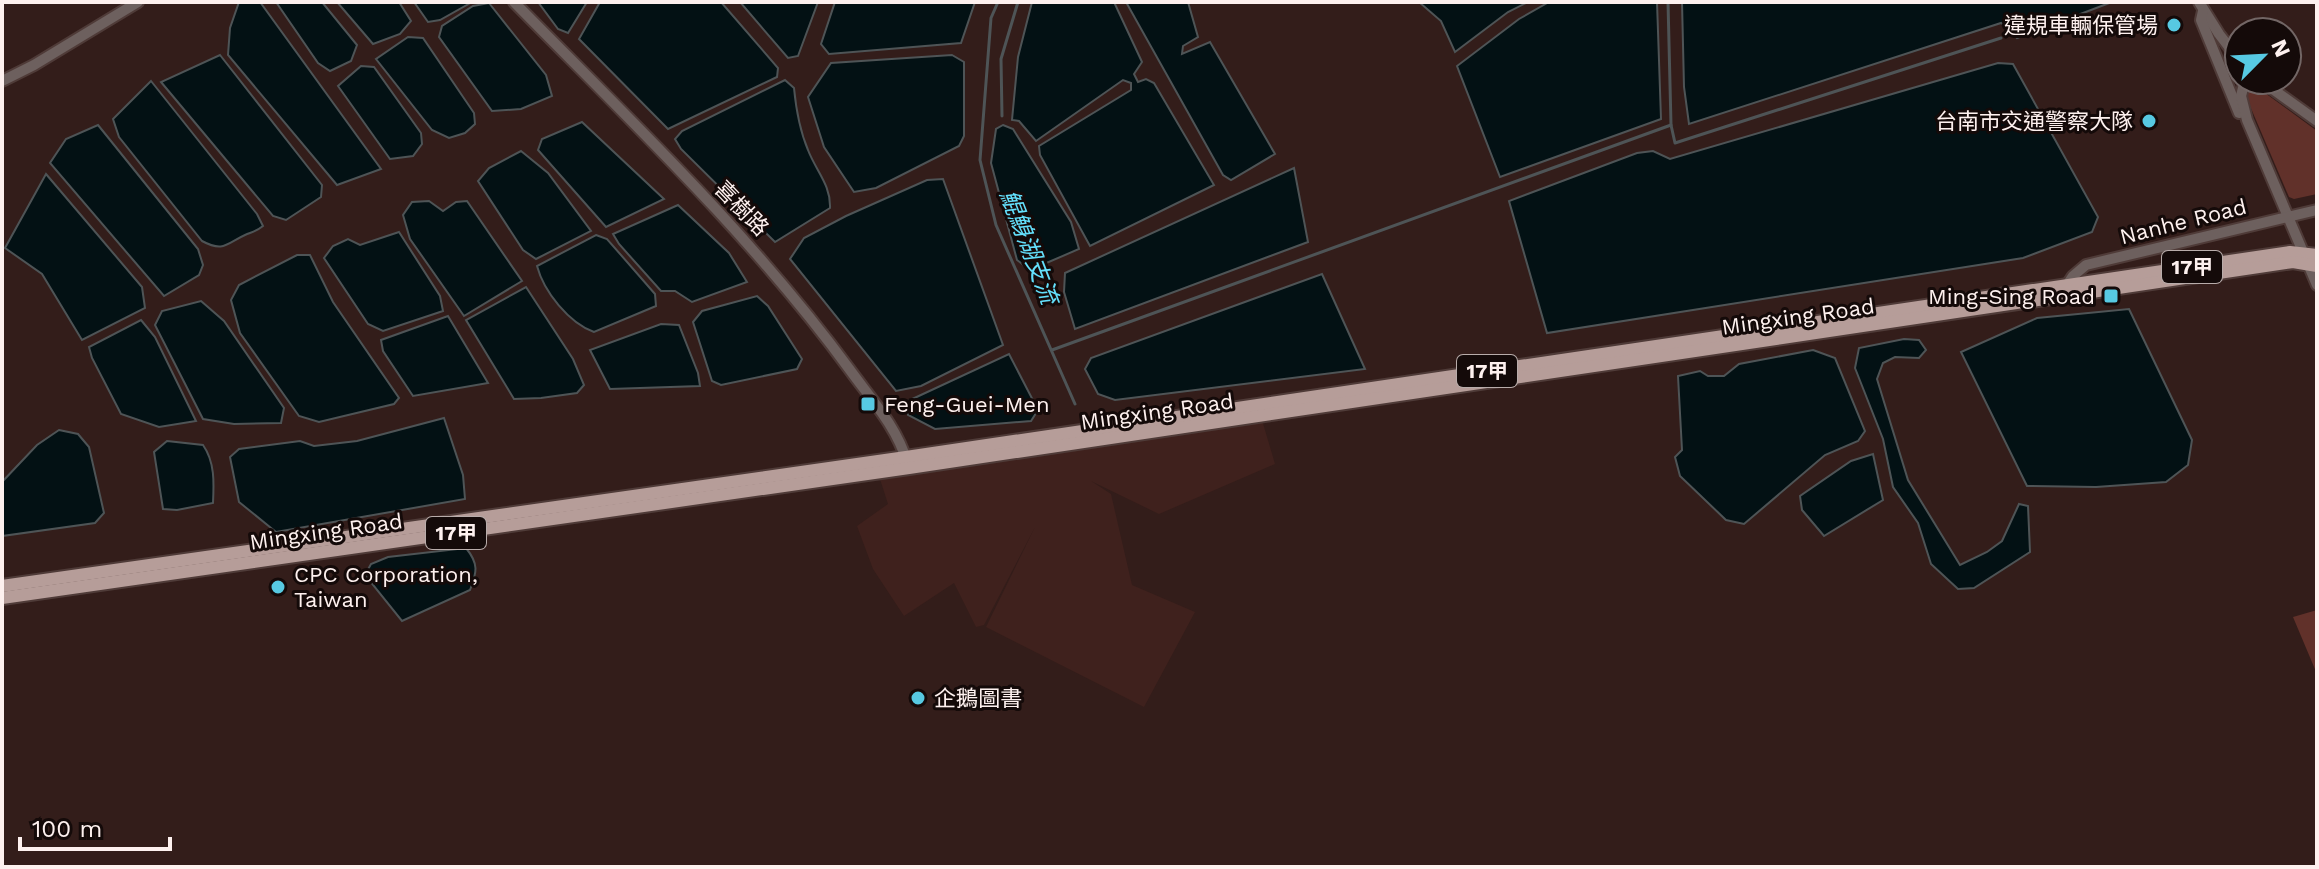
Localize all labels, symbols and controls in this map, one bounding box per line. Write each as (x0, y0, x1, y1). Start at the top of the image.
place label: 違規車輛保管場 (2004, 13, 2158, 38)
marker: 違規車輛保管場 (2165, 16, 2183, 34)
north arrow (2223, 16, 2303, 96)
text: N (2266, 36, 2296, 61)
place label: 台南市交通警察大隊 (1935, 109, 2133, 134)
marker: 台南市交通警察大隊 (2140, 112, 2158, 130)
street label: 喜樹路 (710, 176, 774, 241)
water label: 鯤鯓湖支流 (994, 186, 1065, 311)
street label: Nanhe Road (2117, 194, 2249, 249)
road number: 17甲 (2162, 251, 2222, 283)
place label: Ming-Sing Road (1928, 284, 2095, 309)
marker: Ming-Sing Road (2102, 287, 2120, 305)
street label: Mingxing Road (1720, 293, 1876, 340)
road number: 17甲 (1457, 355, 1517, 387)
street label: Mingxing Road (1079, 388, 1235, 435)
place label: Feng-Guei-Men (884, 392, 1050, 417)
marker: Feng-Guei-Men (859, 395, 877, 413)
street label: Mingxing Road (248, 508, 404, 555)
road number: 17甲 (426, 517, 486, 549)
place label: CPC Corporation, Taiwan (294, 562, 478, 612)
marker: CPC Corporation, Taiwan (269, 578, 287, 596)
place label: 企鵝圖書 (934, 686, 1022, 711)
marker: 企鵝圖書 (909, 689, 927, 707)
scale bar (20, 801, 170, 851)
text: 100 m (32, 815, 102, 843)

